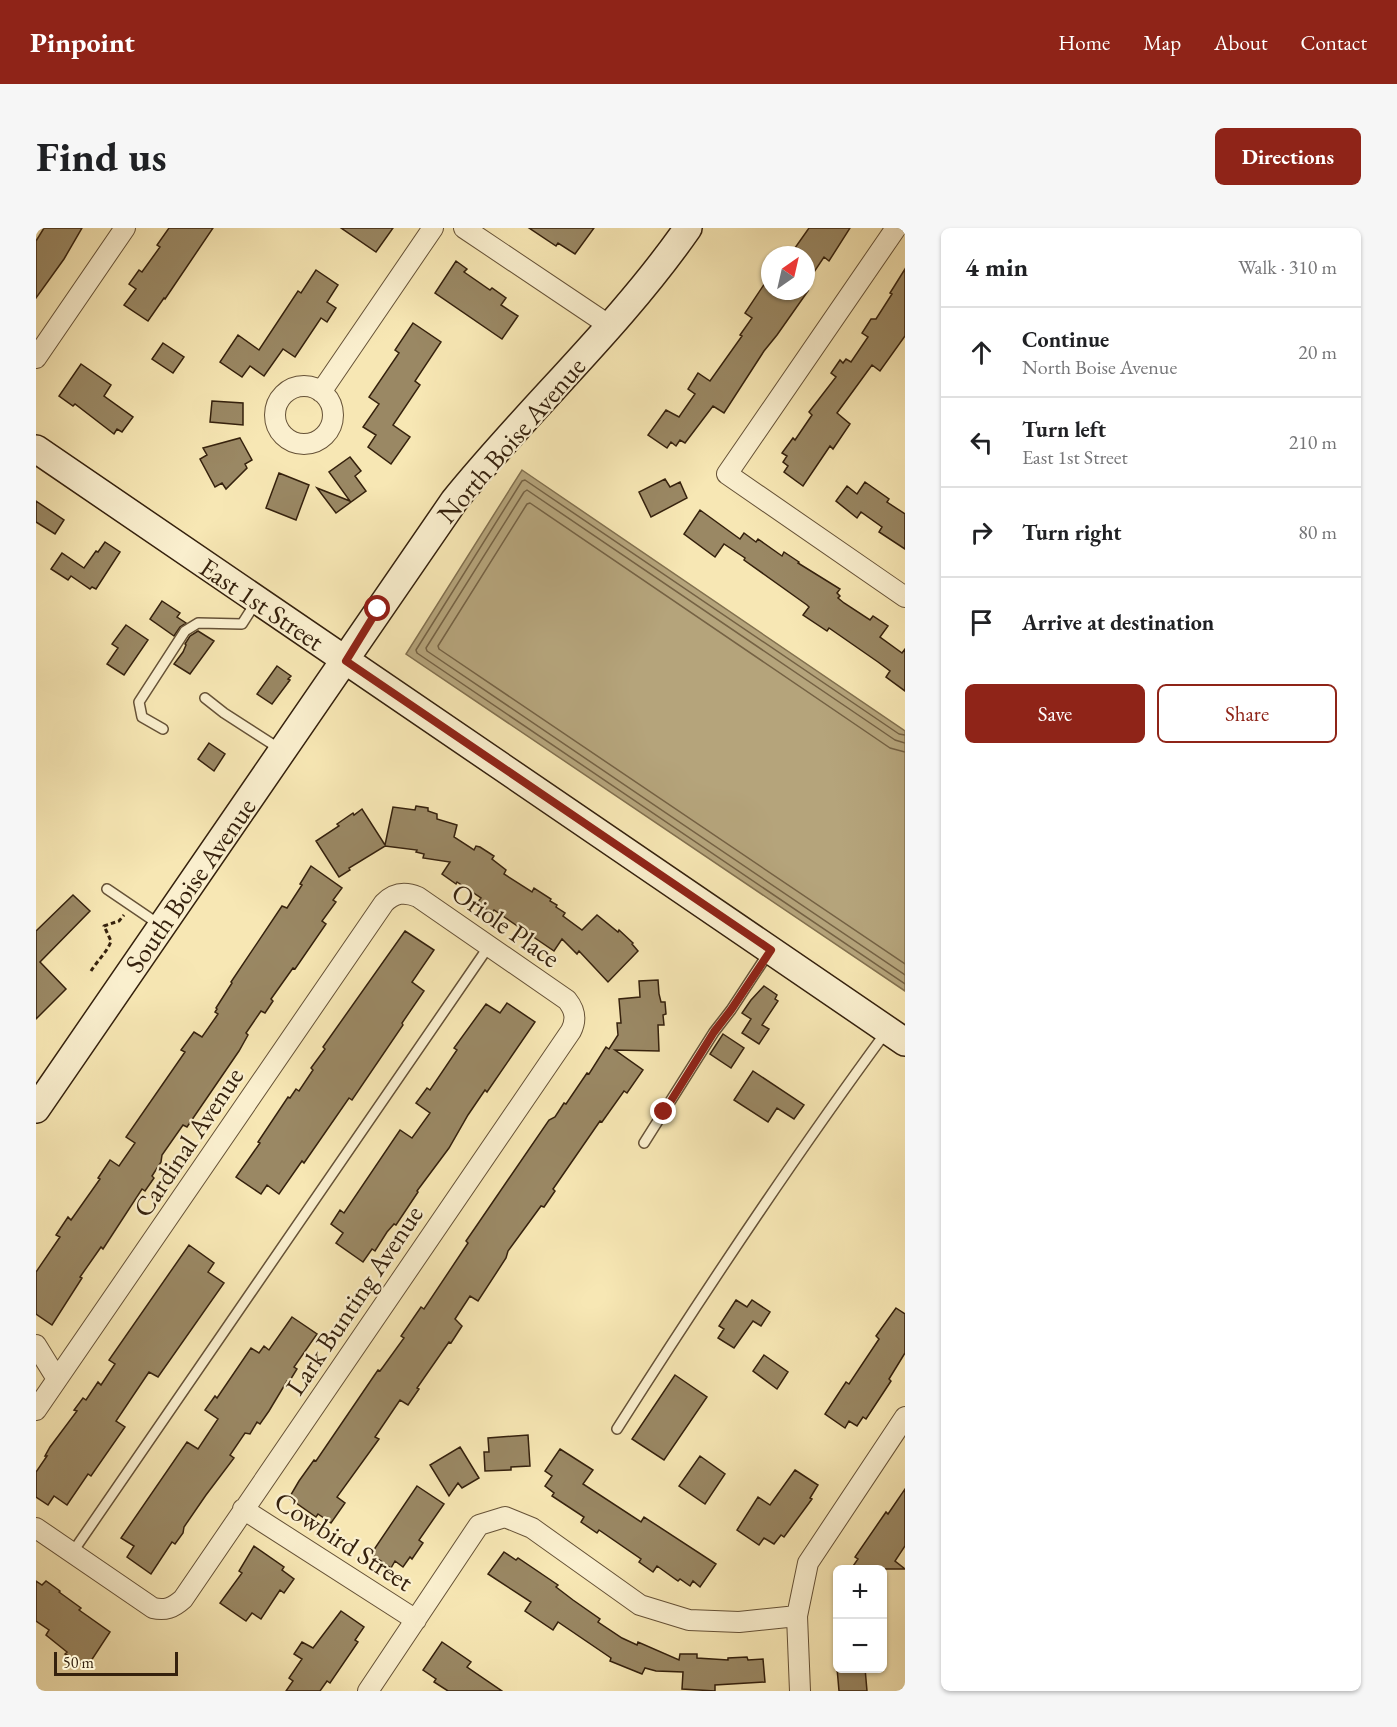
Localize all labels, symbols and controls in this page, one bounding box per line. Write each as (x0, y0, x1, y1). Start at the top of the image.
text: Pinpoint (30, 24, 135, 60)
text: Home (1058, 29, 1110, 56)
text: Map (1143, 29, 1181, 56)
text: About (1214, 29, 1267, 56)
text: Contact (1300, 29, 1367, 56)
button: Directions (1215, 128, 1361, 185)
text: Find us (36, 129, 167, 184)
north arrow (761, 246, 815, 300)
text: 4 min (965, 250, 1028, 284)
text: Walk · 310 m (1238, 254, 1337, 280)
text: Continue (1022, 325, 1109, 354)
icon: ahead (965, 336, 998, 369)
text: 20 m (1298, 339, 1337, 365)
street label: North Boise Avenue (429, 349, 593, 531)
text: North Boise Avenue (1022, 354, 1177, 380)
text: Turn left (1022, 415, 1106, 444)
icon: left (965, 426, 998, 459)
text: 210 m (1289, 429, 1337, 455)
text: East 1st Street (1022, 444, 1128, 470)
icon: right (965, 516, 998, 549)
text: Turn right (1022, 518, 1121, 547)
text: 80 m (1298, 519, 1337, 545)
street label: East 1st Street (193, 550, 331, 659)
route start (364, 595, 390, 621)
icon: arrive (965, 606, 998, 639)
text: Arrive at destination (1022, 608, 1214, 637)
button: Save (965, 684, 1145, 743)
button: Share (1157, 684, 1337, 743)
street label: South Boise Avenue (117, 791, 263, 979)
street label: Oriole Place (445, 875, 567, 975)
street label: Cardinal Avenue (125, 1060, 251, 1224)
route end (650, 1098, 676, 1124)
street label: Lark Bunting Avenue (277, 1198, 431, 1402)
street label: Cowbird Street (268, 1483, 420, 1599)
map controls (833, 1565, 887, 1673)
button: + (833, 1565, 887, 1619)
button: − (833, 1619, 887, 1673)
scale bar (54, 1649, 178, 1676)
text: 50 m (63, 1652, 94, 1673)

